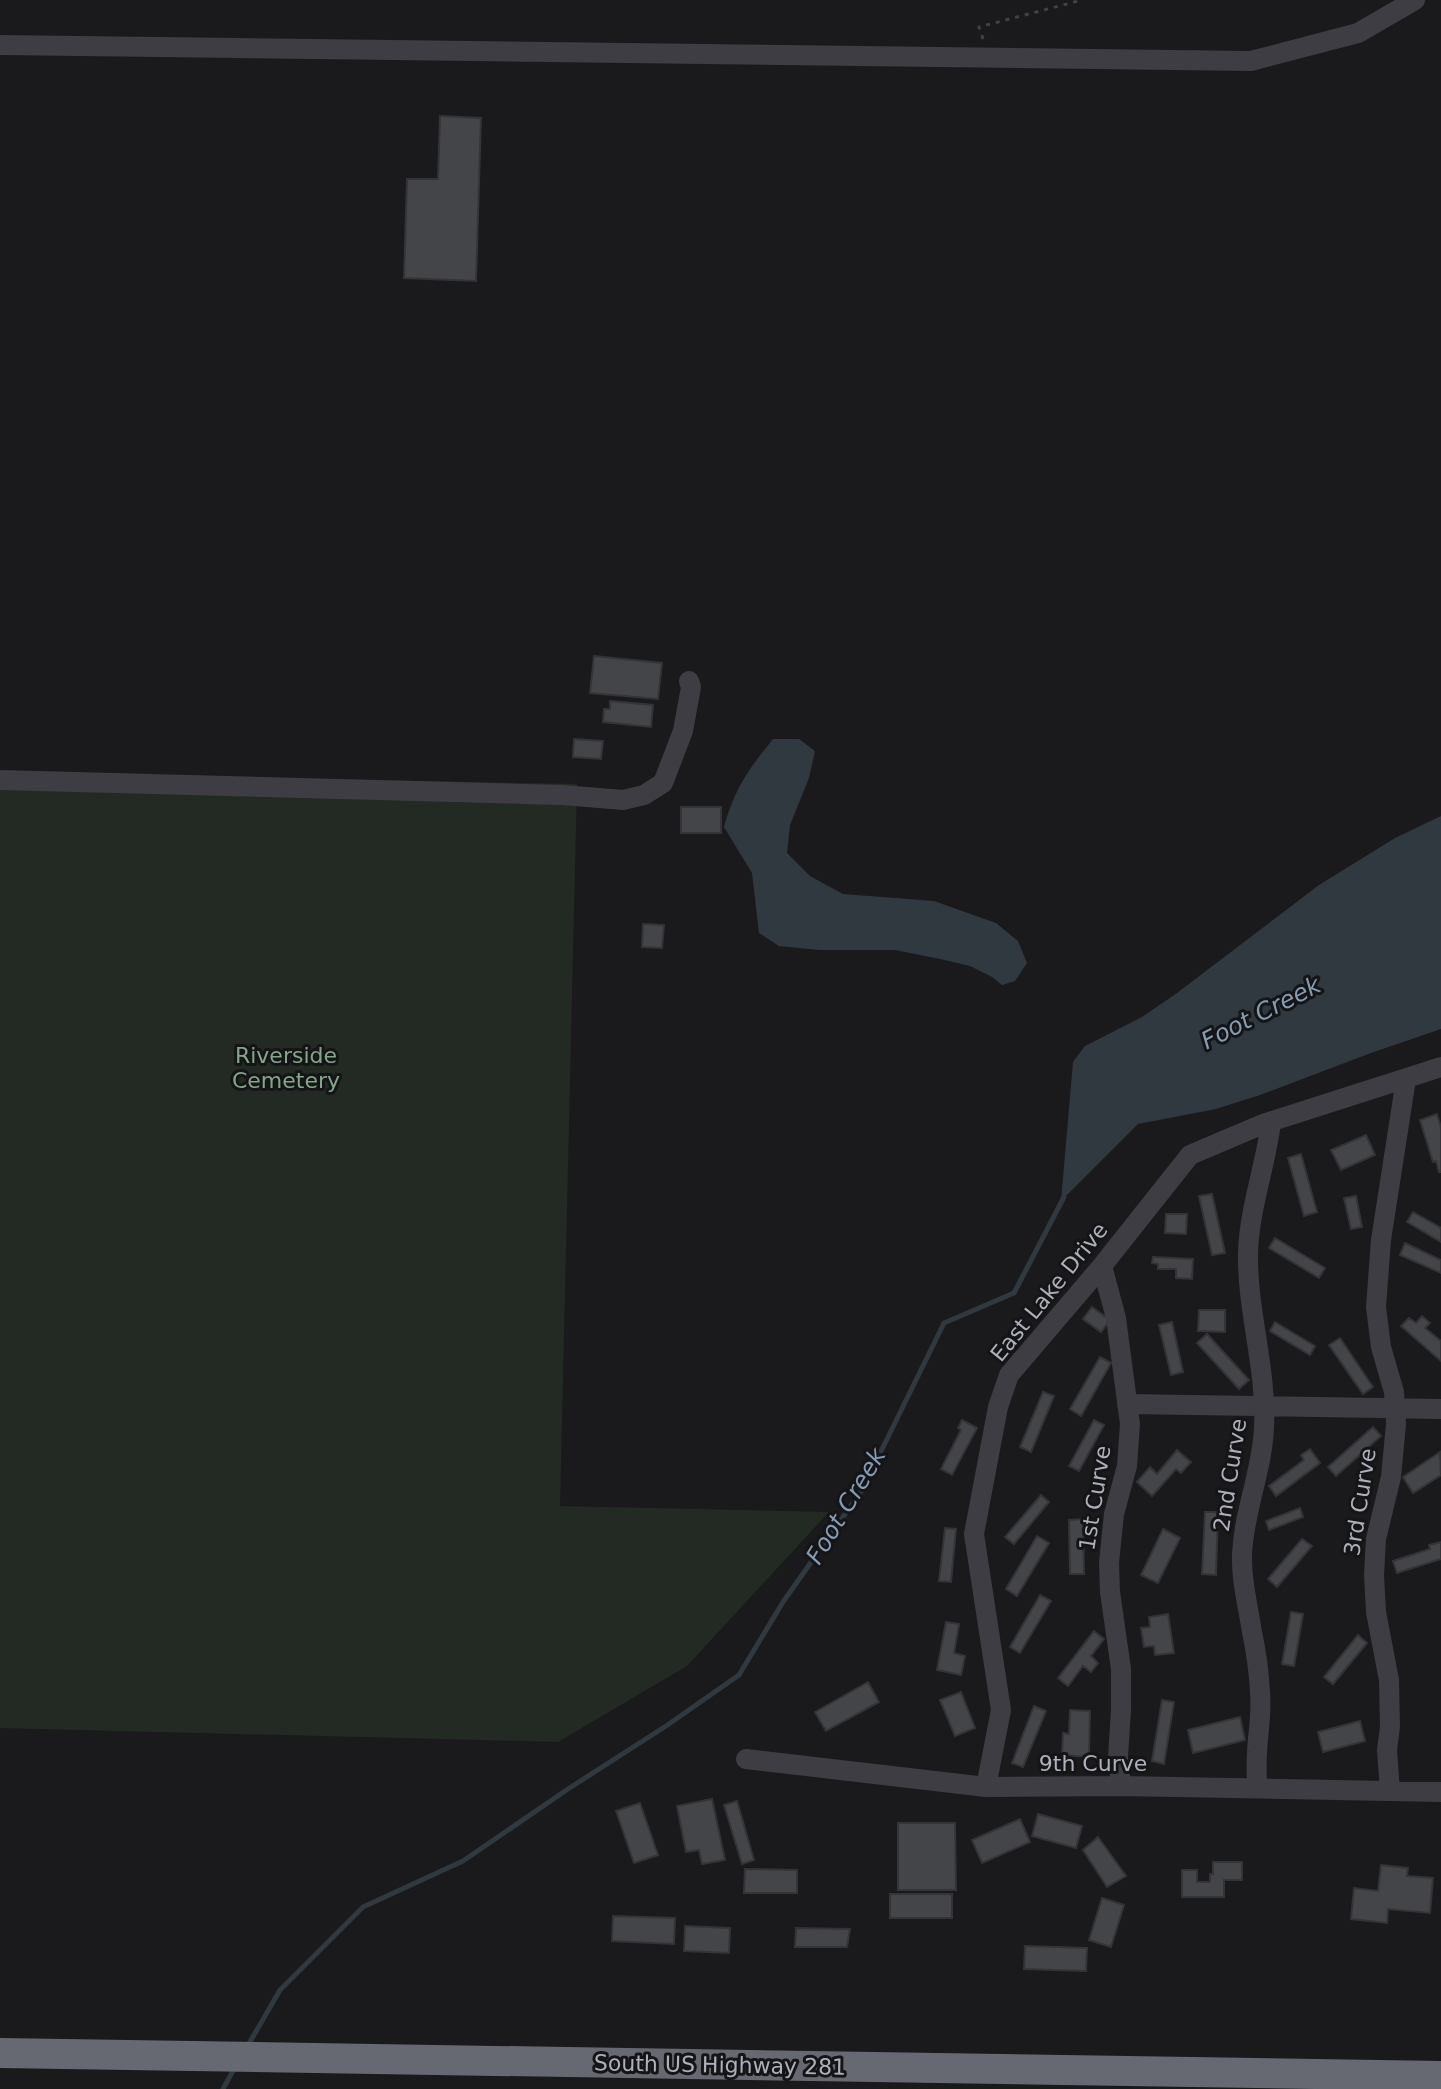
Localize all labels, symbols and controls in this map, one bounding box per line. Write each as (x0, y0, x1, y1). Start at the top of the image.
water label: Foot Creek (1197, 970, 1326, 1055)
park label: Riverside Cemetery (232, 1043, 340, 1093)
street label: East Lake Drive (985, 1218, 1113, 1366)
street label: 2nd Curve (1209, 1417, 1251, 1533)
water label: Foot Creek (800, 1442, 892, 1569)
street label: 1st Curve (1074, 1444, 1116, 1552)
street label: 3rd Curve (1339, 1446, 1381, 1558)
street label: 9th Curve (1039, 1751, 1147, 1776)
street label: South US Highway 281 (594, 2050, 846, 2080)

